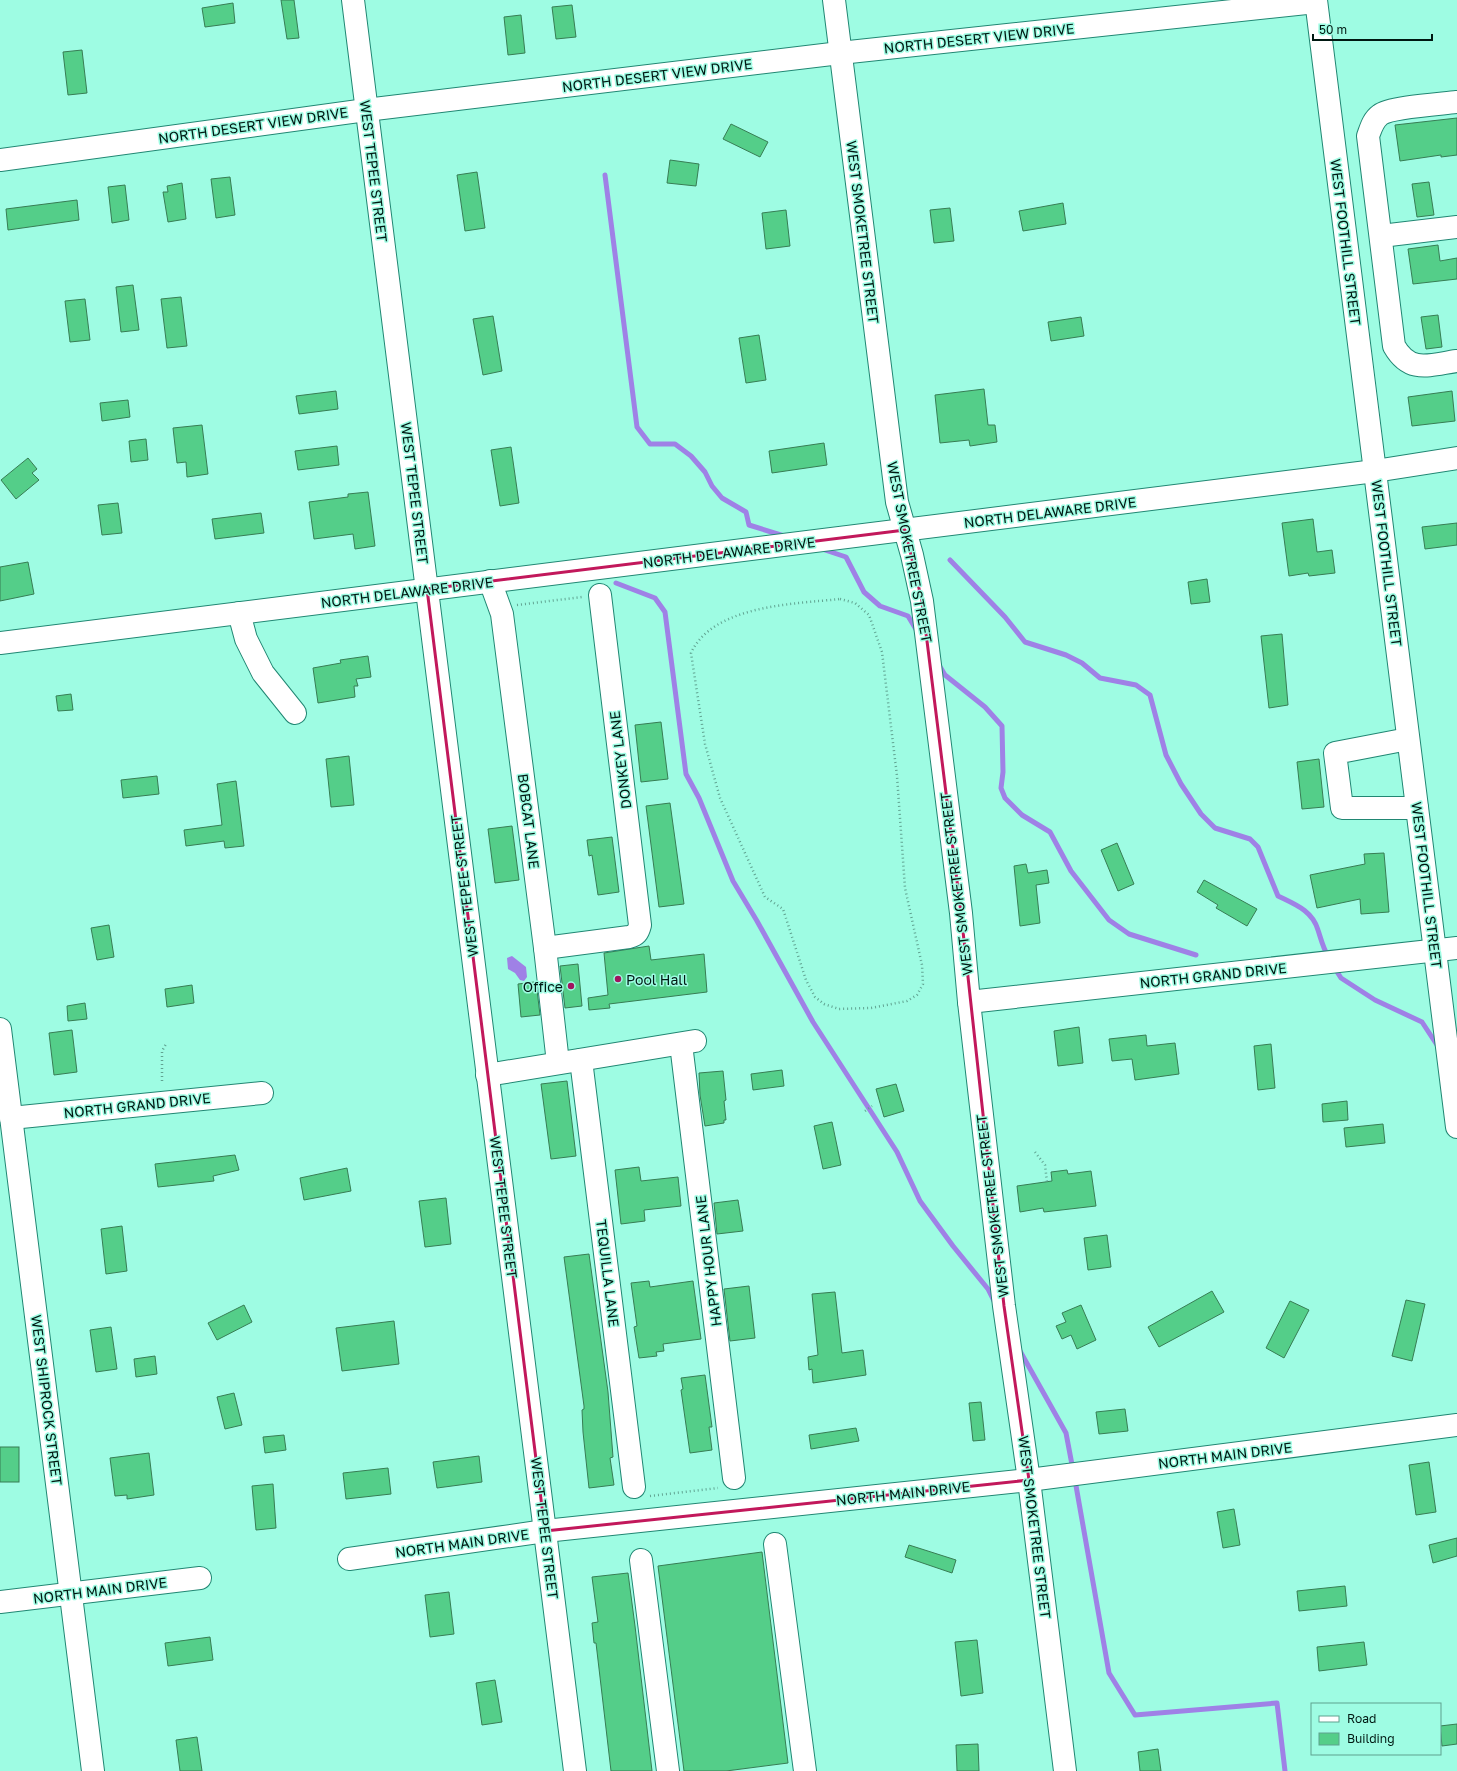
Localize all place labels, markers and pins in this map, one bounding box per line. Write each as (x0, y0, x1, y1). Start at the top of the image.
place label: Pool Hall (626, 971, 687, 988)
marker: Pool Hall (613, 974, 623, 984)
place label: Office (523, 978, 563, 995)
marker: Office (566, 981, 576, 991)

